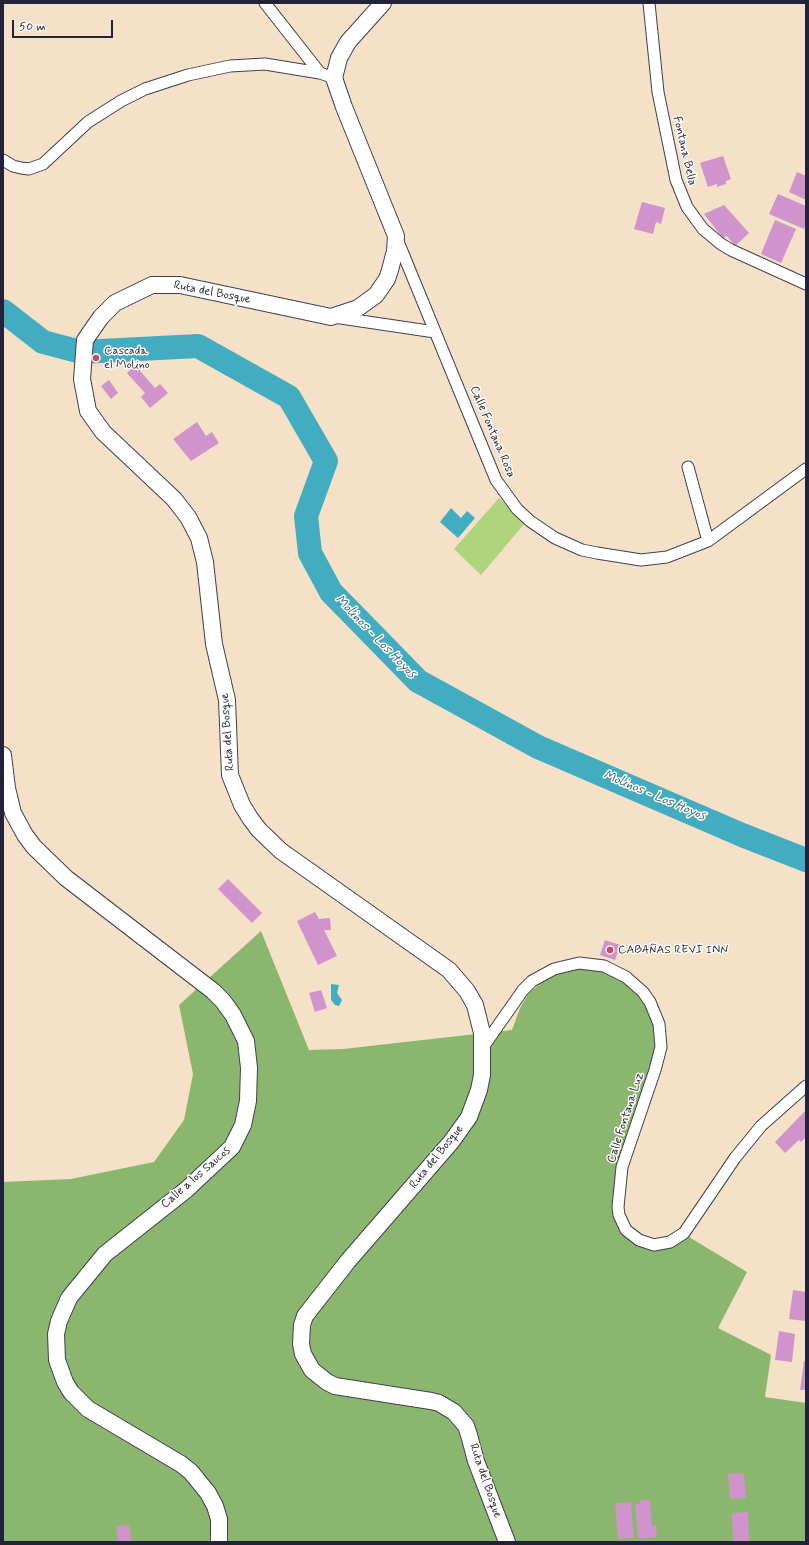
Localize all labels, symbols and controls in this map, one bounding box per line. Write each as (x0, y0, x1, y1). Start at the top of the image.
scale bar (14, 12, 115, 38)
text: 50 m (19, 19, 46, 35)
street label: Fontana Bella (669, 115, 699, 187)
street label: Ruta del Bosque (172, 278, 252, 308)
place label: Cascada el Molino (104, 344, 150, 372)
marker: Cascada el Molino (91, 353, 101, 363)
street label: Calle Fontana Rosa (466, 384, 518, 480)
water label: Molinos - Los Hoyos (331, 592, 419, 682)
street label: Ruta del Bosque (218, 693, 238, 771)
water label: Molinos - Los Hoyos (601, 767, 707, 825)
place label: CABAÑAS REVI INN (618, 943, 728, 957)
marker: CABAÑAS REVI INN (605, 945, 615, 955)
street label: Calle Fontana Luz (605, 1071, 647, 1165)
street label: Ruta del Bosque (407, 1122, 467, 1192)
street label: Calle a los Saucos (158, 1144, 234, 1212)
street label: Ruta del Bosque (465, 1442, 505, 1520)

